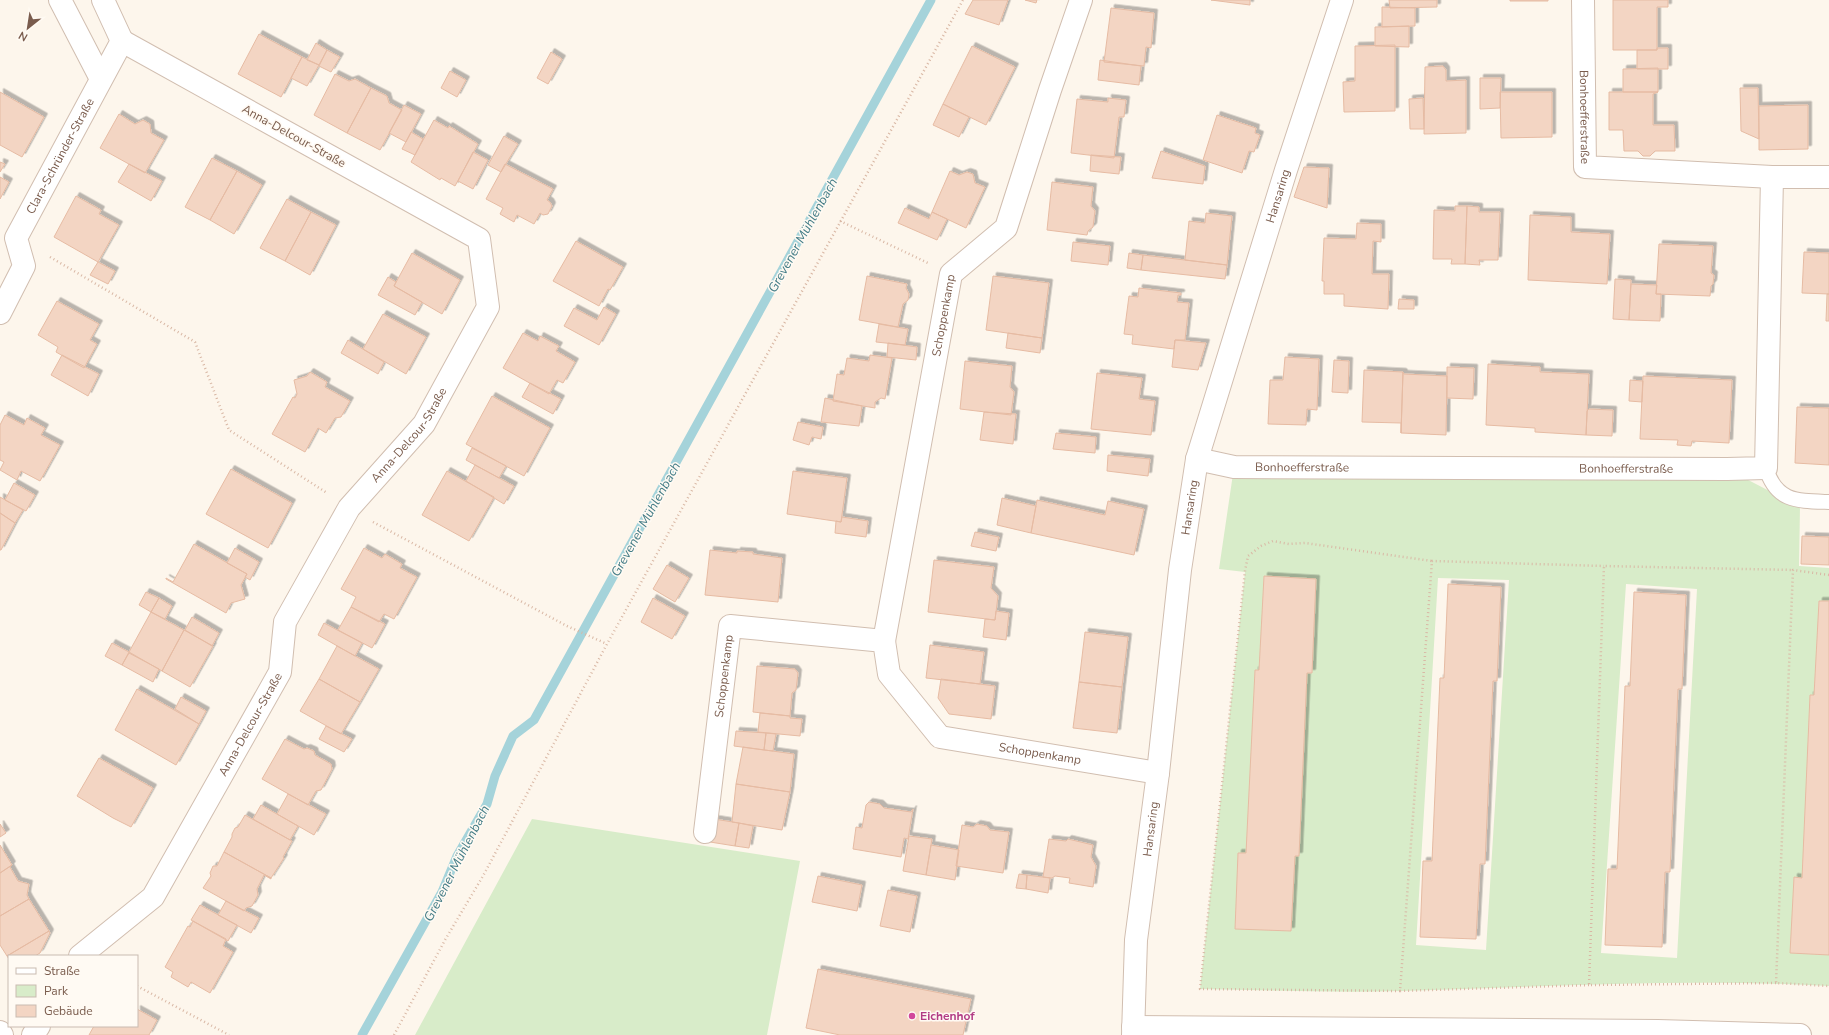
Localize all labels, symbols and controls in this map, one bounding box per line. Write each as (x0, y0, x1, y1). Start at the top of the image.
north arrow (8, 8, 48, 48)
text: N (16, 28, 31, 45)
street label: Bonhoefferstraße (1576, 70, 1593, 164)
street label: Clara-Schründer-Straße (22, 95, 98, 217)
street label: Anna-Delcour-Straße (239, 101, 349, 171)
street label: Hansaring (1262, 167, 1294, 225)
water label: Grevener Mühlenbach (764, 175, 842, 296)
street label: Schoppenkamp (928, 273, 959, 358)
street label: Anna-Delcour-Straße (367, 385, 450, 486)
water label: Grevener Mühlenbach (607, 459, 685, 580)
street label: Bonhoefferstraße (1255, 459, 1349, 475)
street label: Bonhoefferstraße (1579, 460, 1673, 477)
street label: Hansaring (1177, 479, 1202, 536)
street label: Schoppenkamp (711, 634, 737, 718)
street label: Anna-Delcour-Straße (215, 670, 286, 779)
street label: Schoppenkamp (998, 739, 1082, 768)
street label: Hansaring (1139, 800, 1162, 858)
water label: Grevener Mühlenbach (420, 802, 494, 925)
legend (8, 955, 138, 1027)
text: Straße (44, 963, 80, 979)
text: Park (44, 983, 69, 999)
text: Gebäude (44, 1003, 93, 1019)
place label: Eichenhof (920, 1008, 975, 1024)
marker: Eichenhof (907, 1011, 917, 1021)

